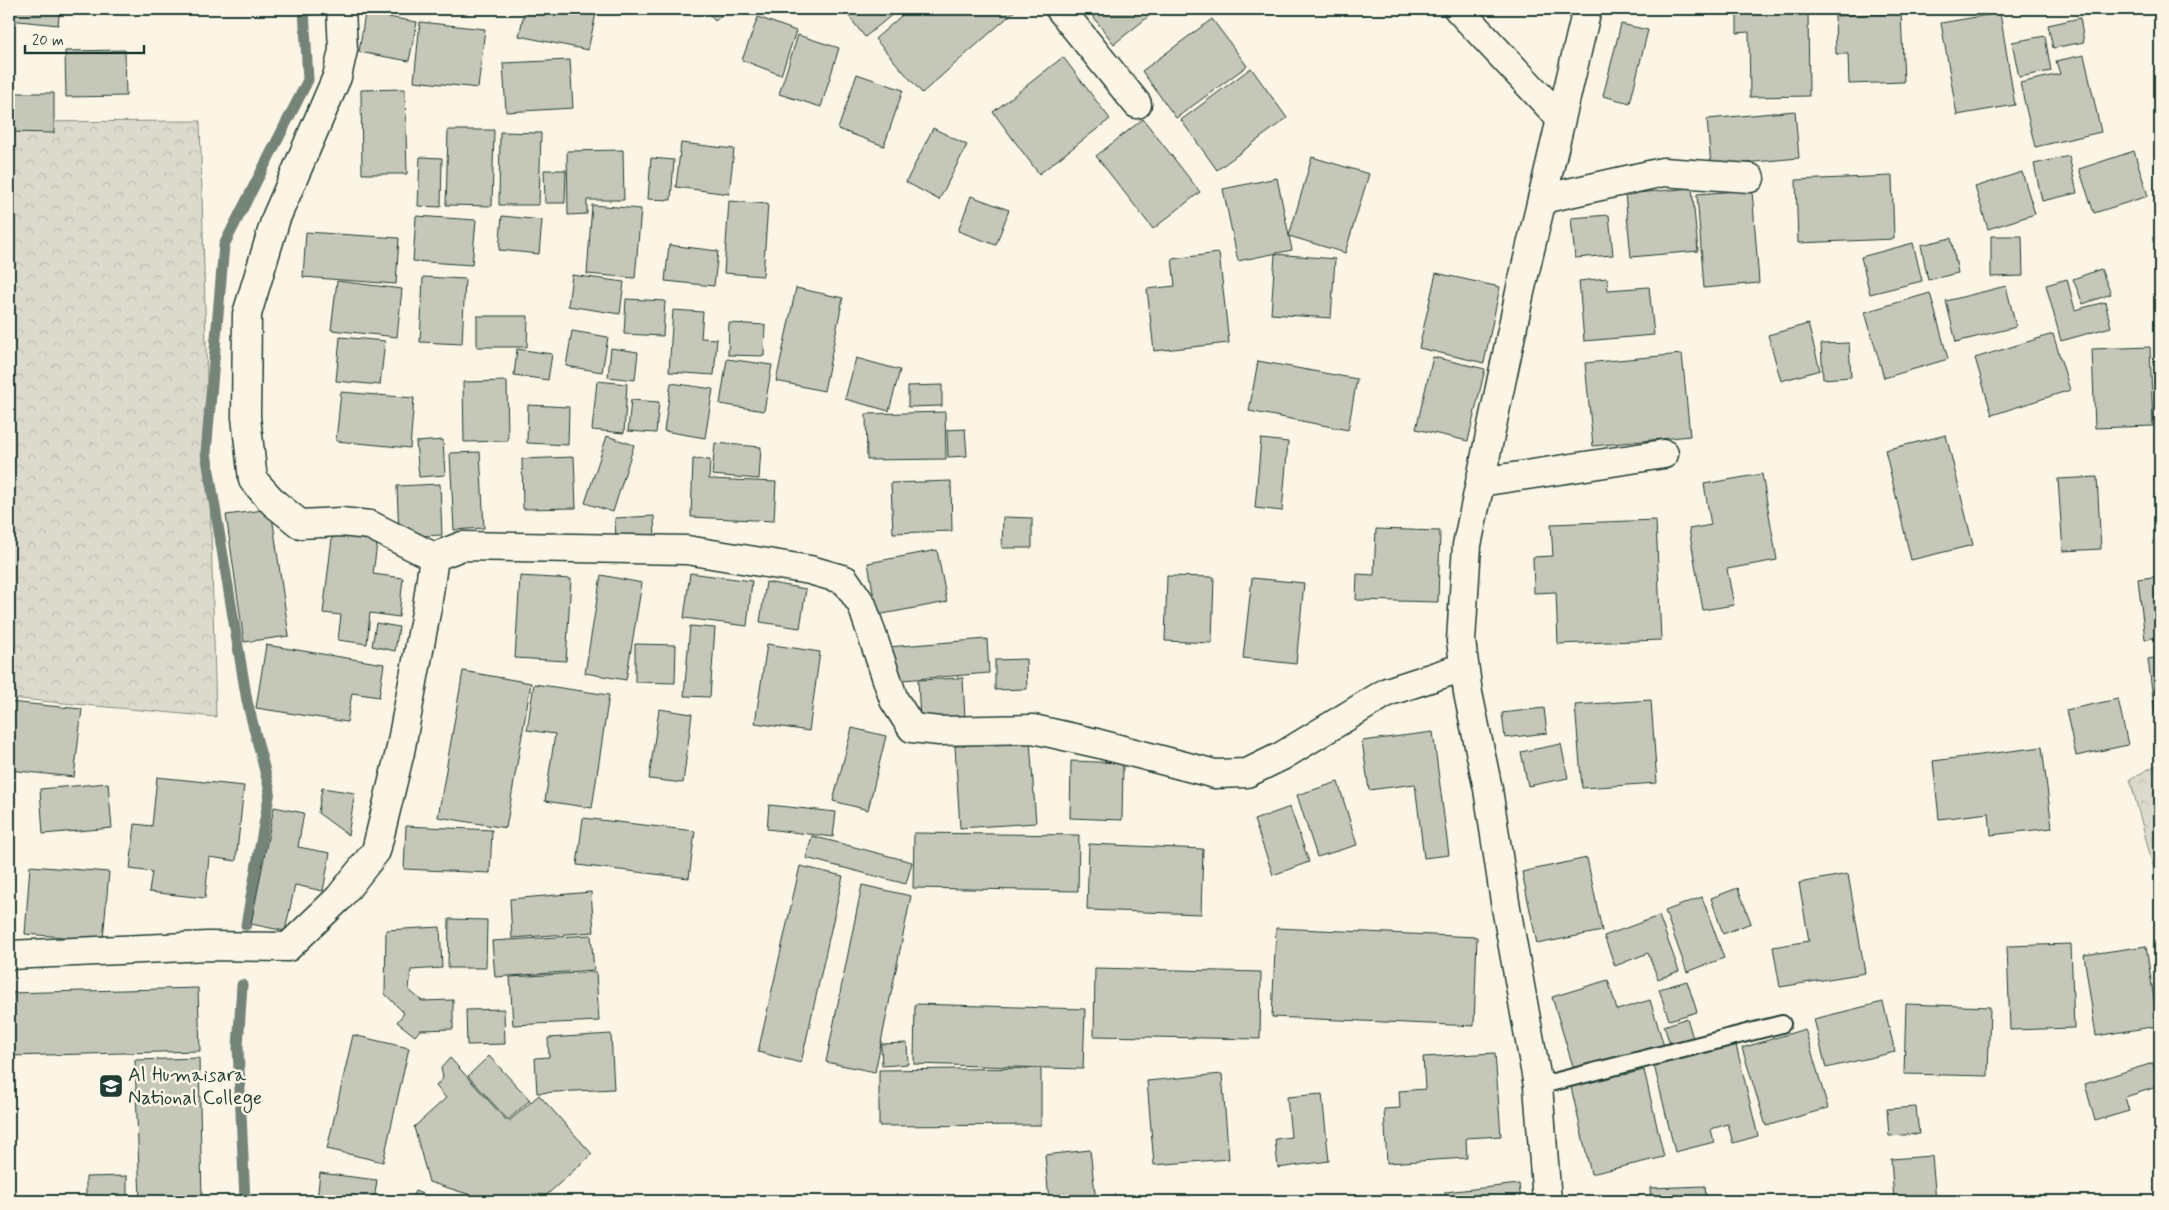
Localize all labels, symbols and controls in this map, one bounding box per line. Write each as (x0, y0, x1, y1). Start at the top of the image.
scale bar (25, 22, 144, 54)
text: 20 m (32, 31, 64, 51)
place label: Al Humaisara National College (128, 1062, 262, 1113)
school or university icon: Al Humaisara National College (98, 1073, 124, 1099)

